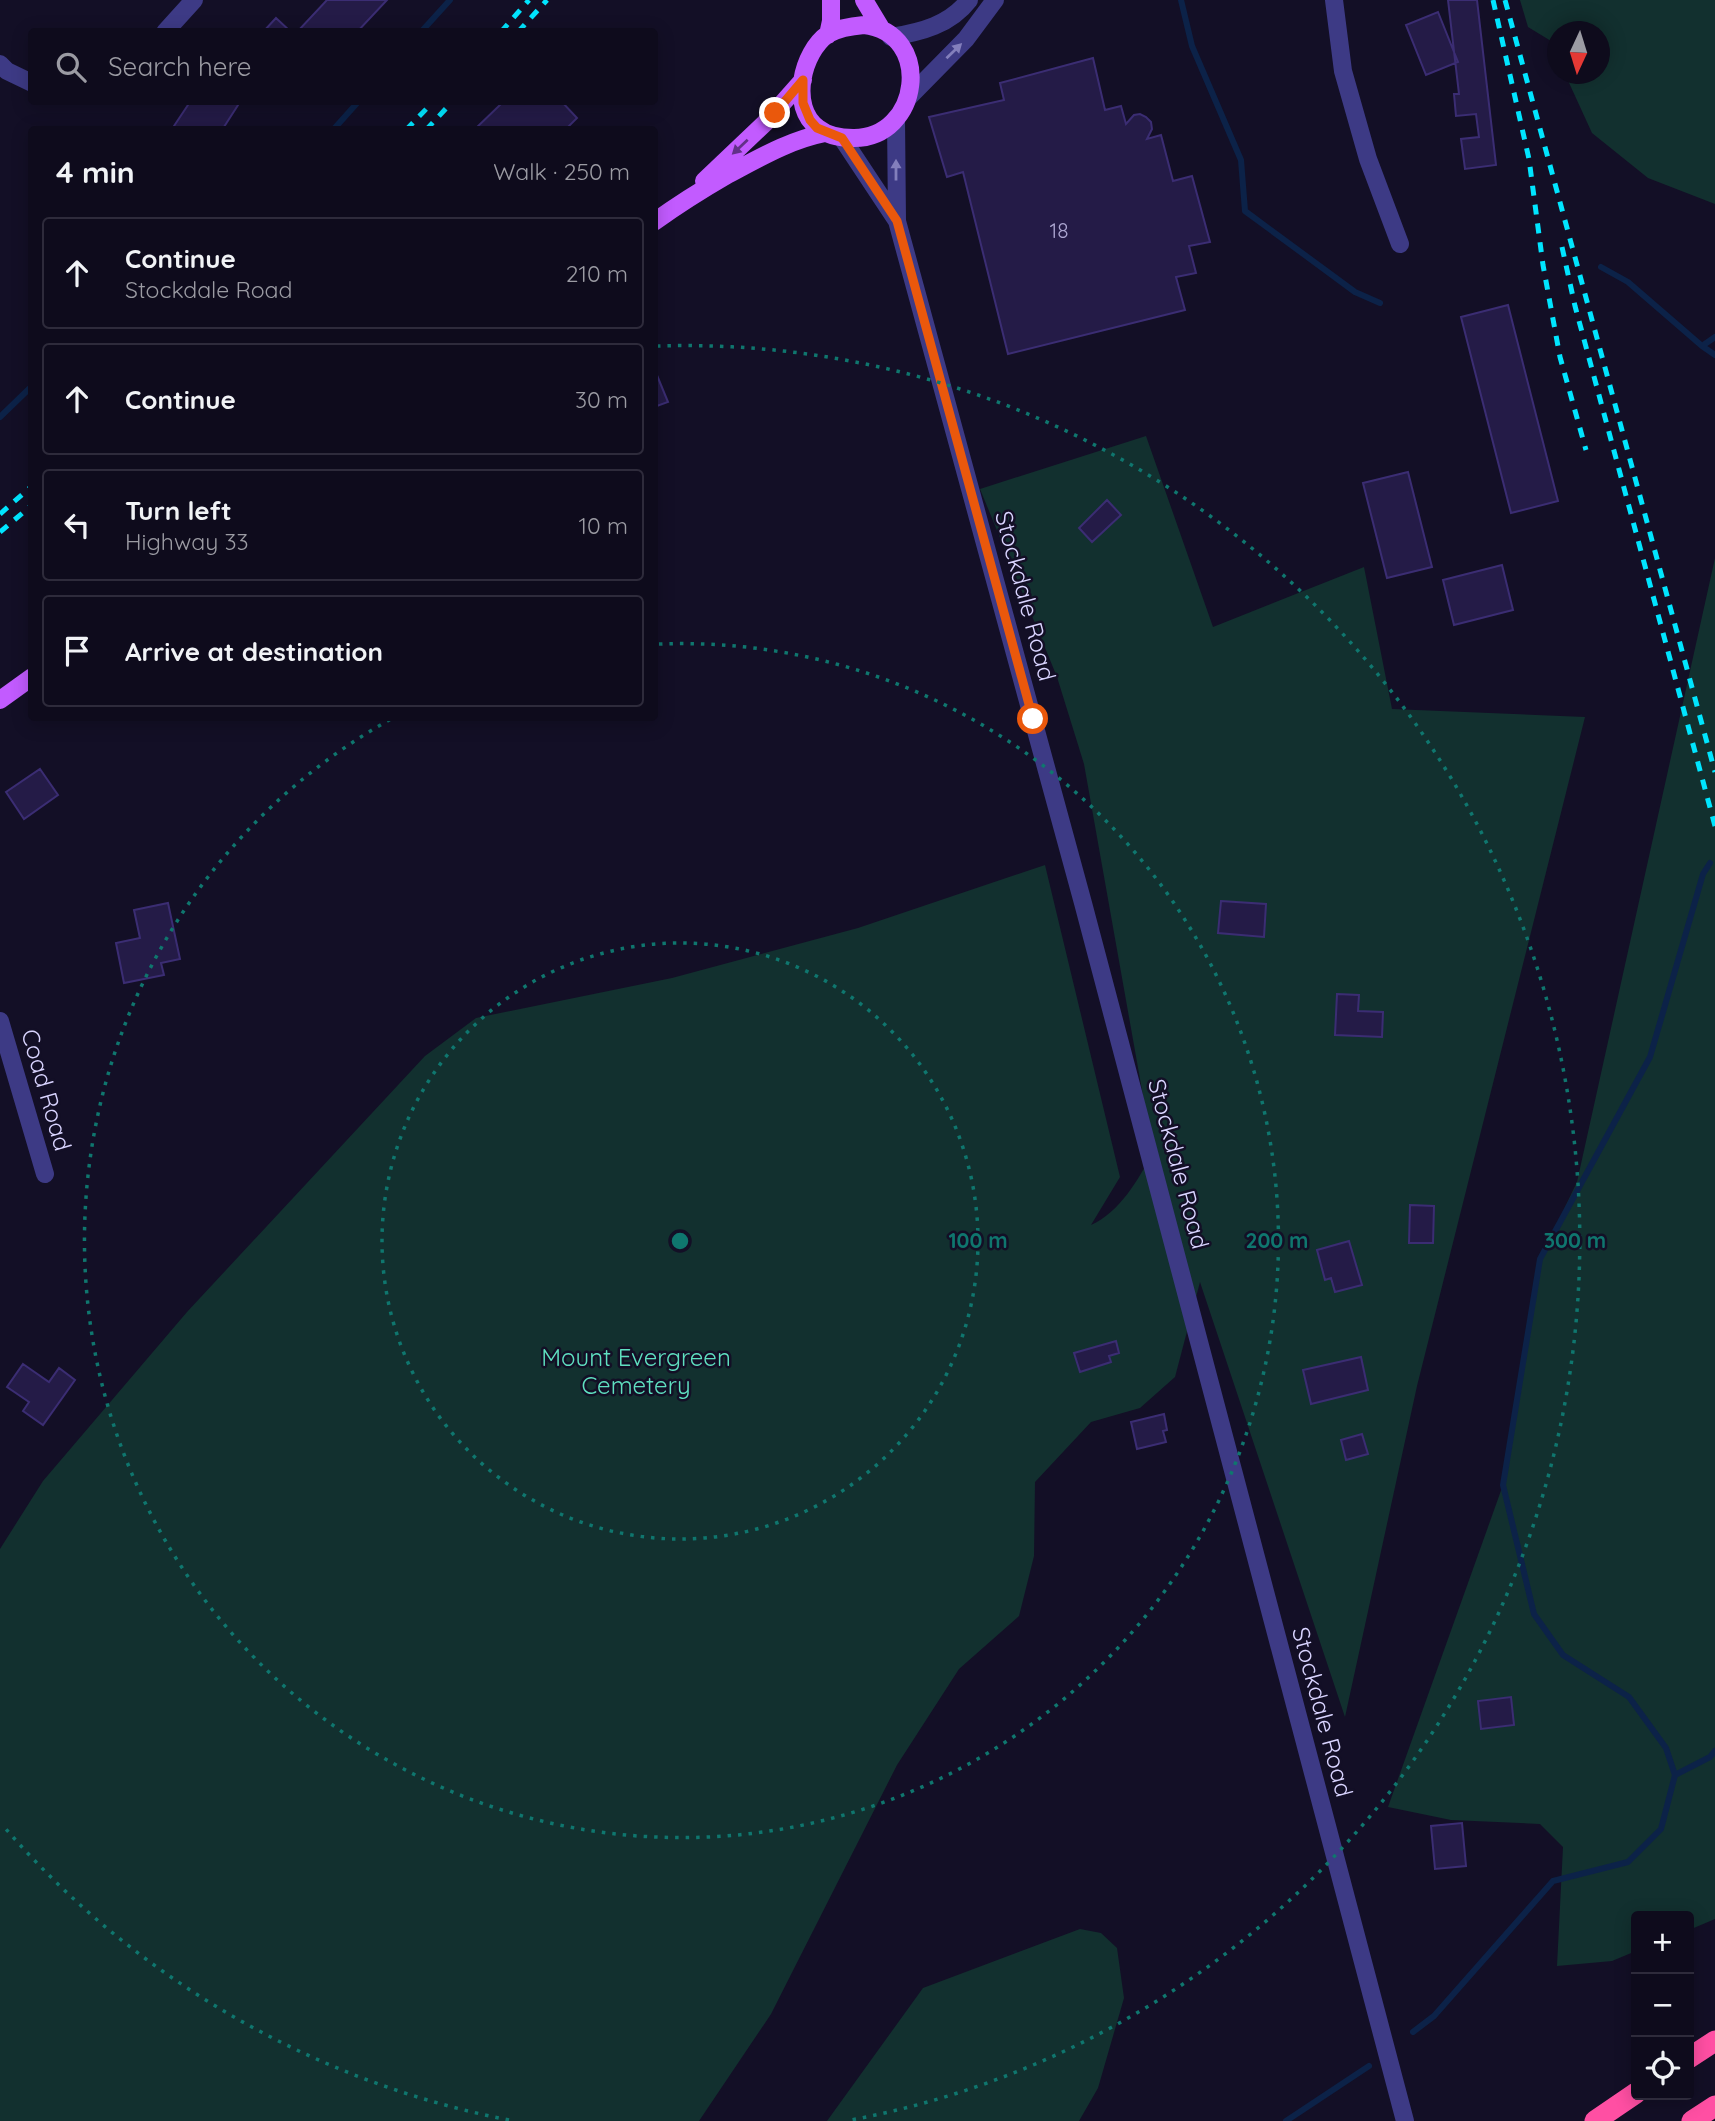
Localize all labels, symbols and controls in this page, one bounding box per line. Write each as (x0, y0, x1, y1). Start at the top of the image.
north arrow (1547, 21, 1610, 84)
search box (28, 28, 658, 105)
one-way arrow (945, 43, 962, 59)
icon: search (52, 48, 90, 86)
text: Search here (108, 50, 252, 83)
route end (759, 97, 790, 128)
one-way arrow (731, 139, 748, 156)
text: 4 min (56, 153, 135, 191)
text: Walk · 250 m (493, 157, 630, 186)
one-way arrow (890, 159, 902, 181)
house number: 18 (1049, 217, 1069, 243)
text: Continue (125, 242, 236, 275)
icon: ahead (58, 254, 96, 292)
text: 210 m (566, 259, 628, 288)
text: Stockdale Road (125, 275, 293, 304)
icon: ahead (58, 380, 96, 418)
text: Continue (125, 383, 236, 416)
text: 30 m (575, 385, 628, 414)
text: Turn left (125, 494, 232, 527)
icon: left (58, 506, 96, 544)
street label: Stockdale Road (989, 507, 1063, 684)
text: 10 m (579, 511, 628, 540)
text: Highway 33 (125, 527, 249, 556)
icon: arrive (58, 632, 96, 670)
text: Arrive at destination (125, 635, 383, 668)
route start (1017, 703, 1048, 734)
street label: Coad Road (15, 1025, 79, 1154)
street label: Stockdale Road (1142, 1075, 1216, 1252)
text: 100 m (948, 1227, 1008, 1253)
text: 200 m (1246, 1227, 1308, 1253)
text: 300 m (1544, 1227, 1606, 1253)
centre of rings (668, 1229, 692, 1253)
park label: Mount Evergreen Cemetery (541, 1342, 731, 1400)
street label: Stockdale Road (1286, 1623, 1360, 1800)
map controls (1631, 1911, 1694, 2100)
button: + (1631, 1911, 1694, 1974)
button: − (1631, 1974, 1694, 2037)
button: locate (1631, 2037, 1694, 2100)

